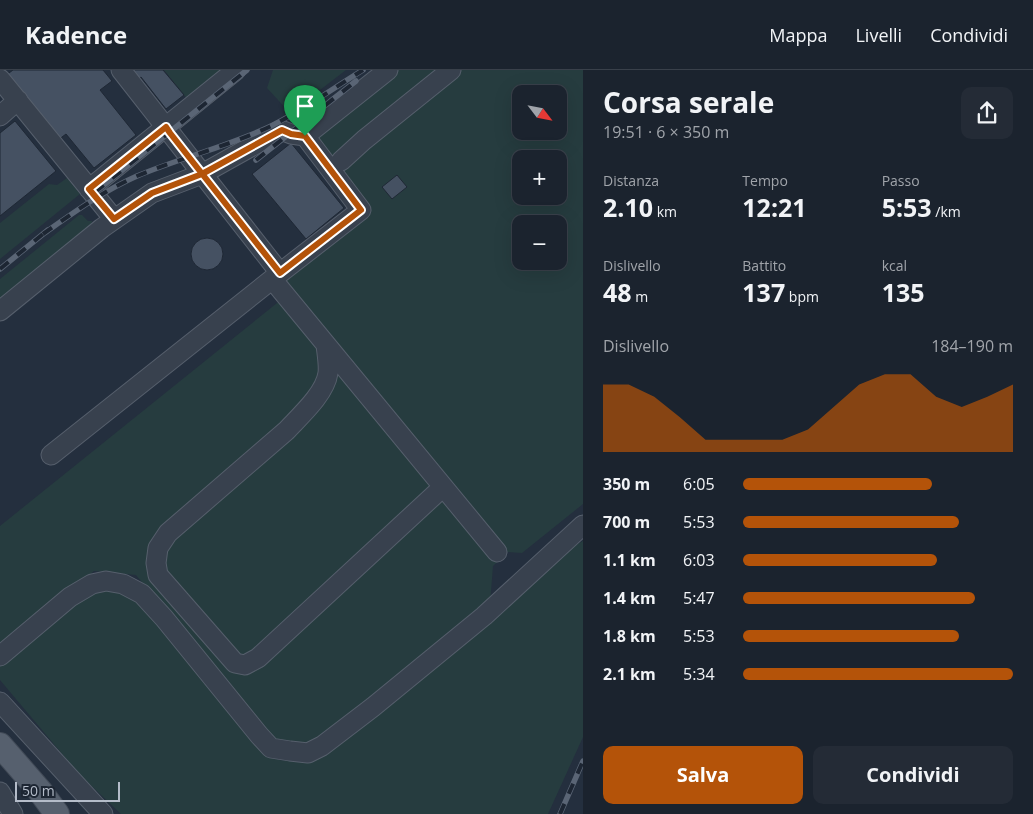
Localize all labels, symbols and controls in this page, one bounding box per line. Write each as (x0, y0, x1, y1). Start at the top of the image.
text: Kadence (25, 18, 127, 51)
text: Mappa (769, 23, 827, 47)
text: Livelli (855, 23, 902, 47)
text: Condividi (930, 23, 1008, 47)
text: Corsa serale (603, 83, 774, 121)
pin (284, 85, 326, 136)
north arrow (512, 85, 568, 140)
map controls (512, 85, 567, 270)
button: share (961, 87, 1013, 139)
icon: arrive (291, 92, 319, 120)
text: 19:51 · 6 × 350 m (603, 121, 729, 143)
button: + (512, 150, 567, 205)
text: Distanza (603, 171, 659, 190)
text: Tempo (742, 171, 788, 190)
text: Passo (882, 171, 920, 190)
text: 2.10 (603, 190, 653, 224)
text: 12:21 (742, 190, 807, 224)
text: 5:53 (882, 190, 932, 224)
text: km (653, 202, 677, 221)
text: /km (932, 202, 961, 221)
button: − (512, 215, 567, 270)
text: Dislivello (603, 256, 661, 275)
text: Battito (742, 256, 786, 275)
text: kcal (882, 256, 907, 275)
text: 48 (603, 275, 632, 309)
text: 137 (742, 275, 785, 309)
text: 135 (882, 275, 925, 309)
text: m (632, 287, 648, 306)
text: bpm (785, 287, 819, 306)
text: Dislivello (603, 335, 669, 357)
text: 184–190 m (931, 335, 1013, 357)
text: 350 m (603, 473, 650, 495)
text: 6:05 (683, 473, 715, 495)
text: 700 m (603, 511, 650, 533)
text: 5:53 (683, 511, 715, 533)
text: 1.1 km (603, 549, 656, 571)
text: 6:03 (683, 549, 715, 571)
text: 1.4 km (603, 587, 656, 609)
text: 5:47 (683, 587, 715, 609)
text: 1.8 km (603, 625, 656, 647)
text: 5:53 (683, 625, 715, 647)
text: 2.1 km (603, 663, 656, 685)
text: 5:34 (683, 663, 715, 685)
button: Salva (603, 746, 803, 804)
button: Condividi (813, 746, 1013, 804)
scale bar (15, 779, 120, 802)
text: 50 m (22, 781, 55, 800)

